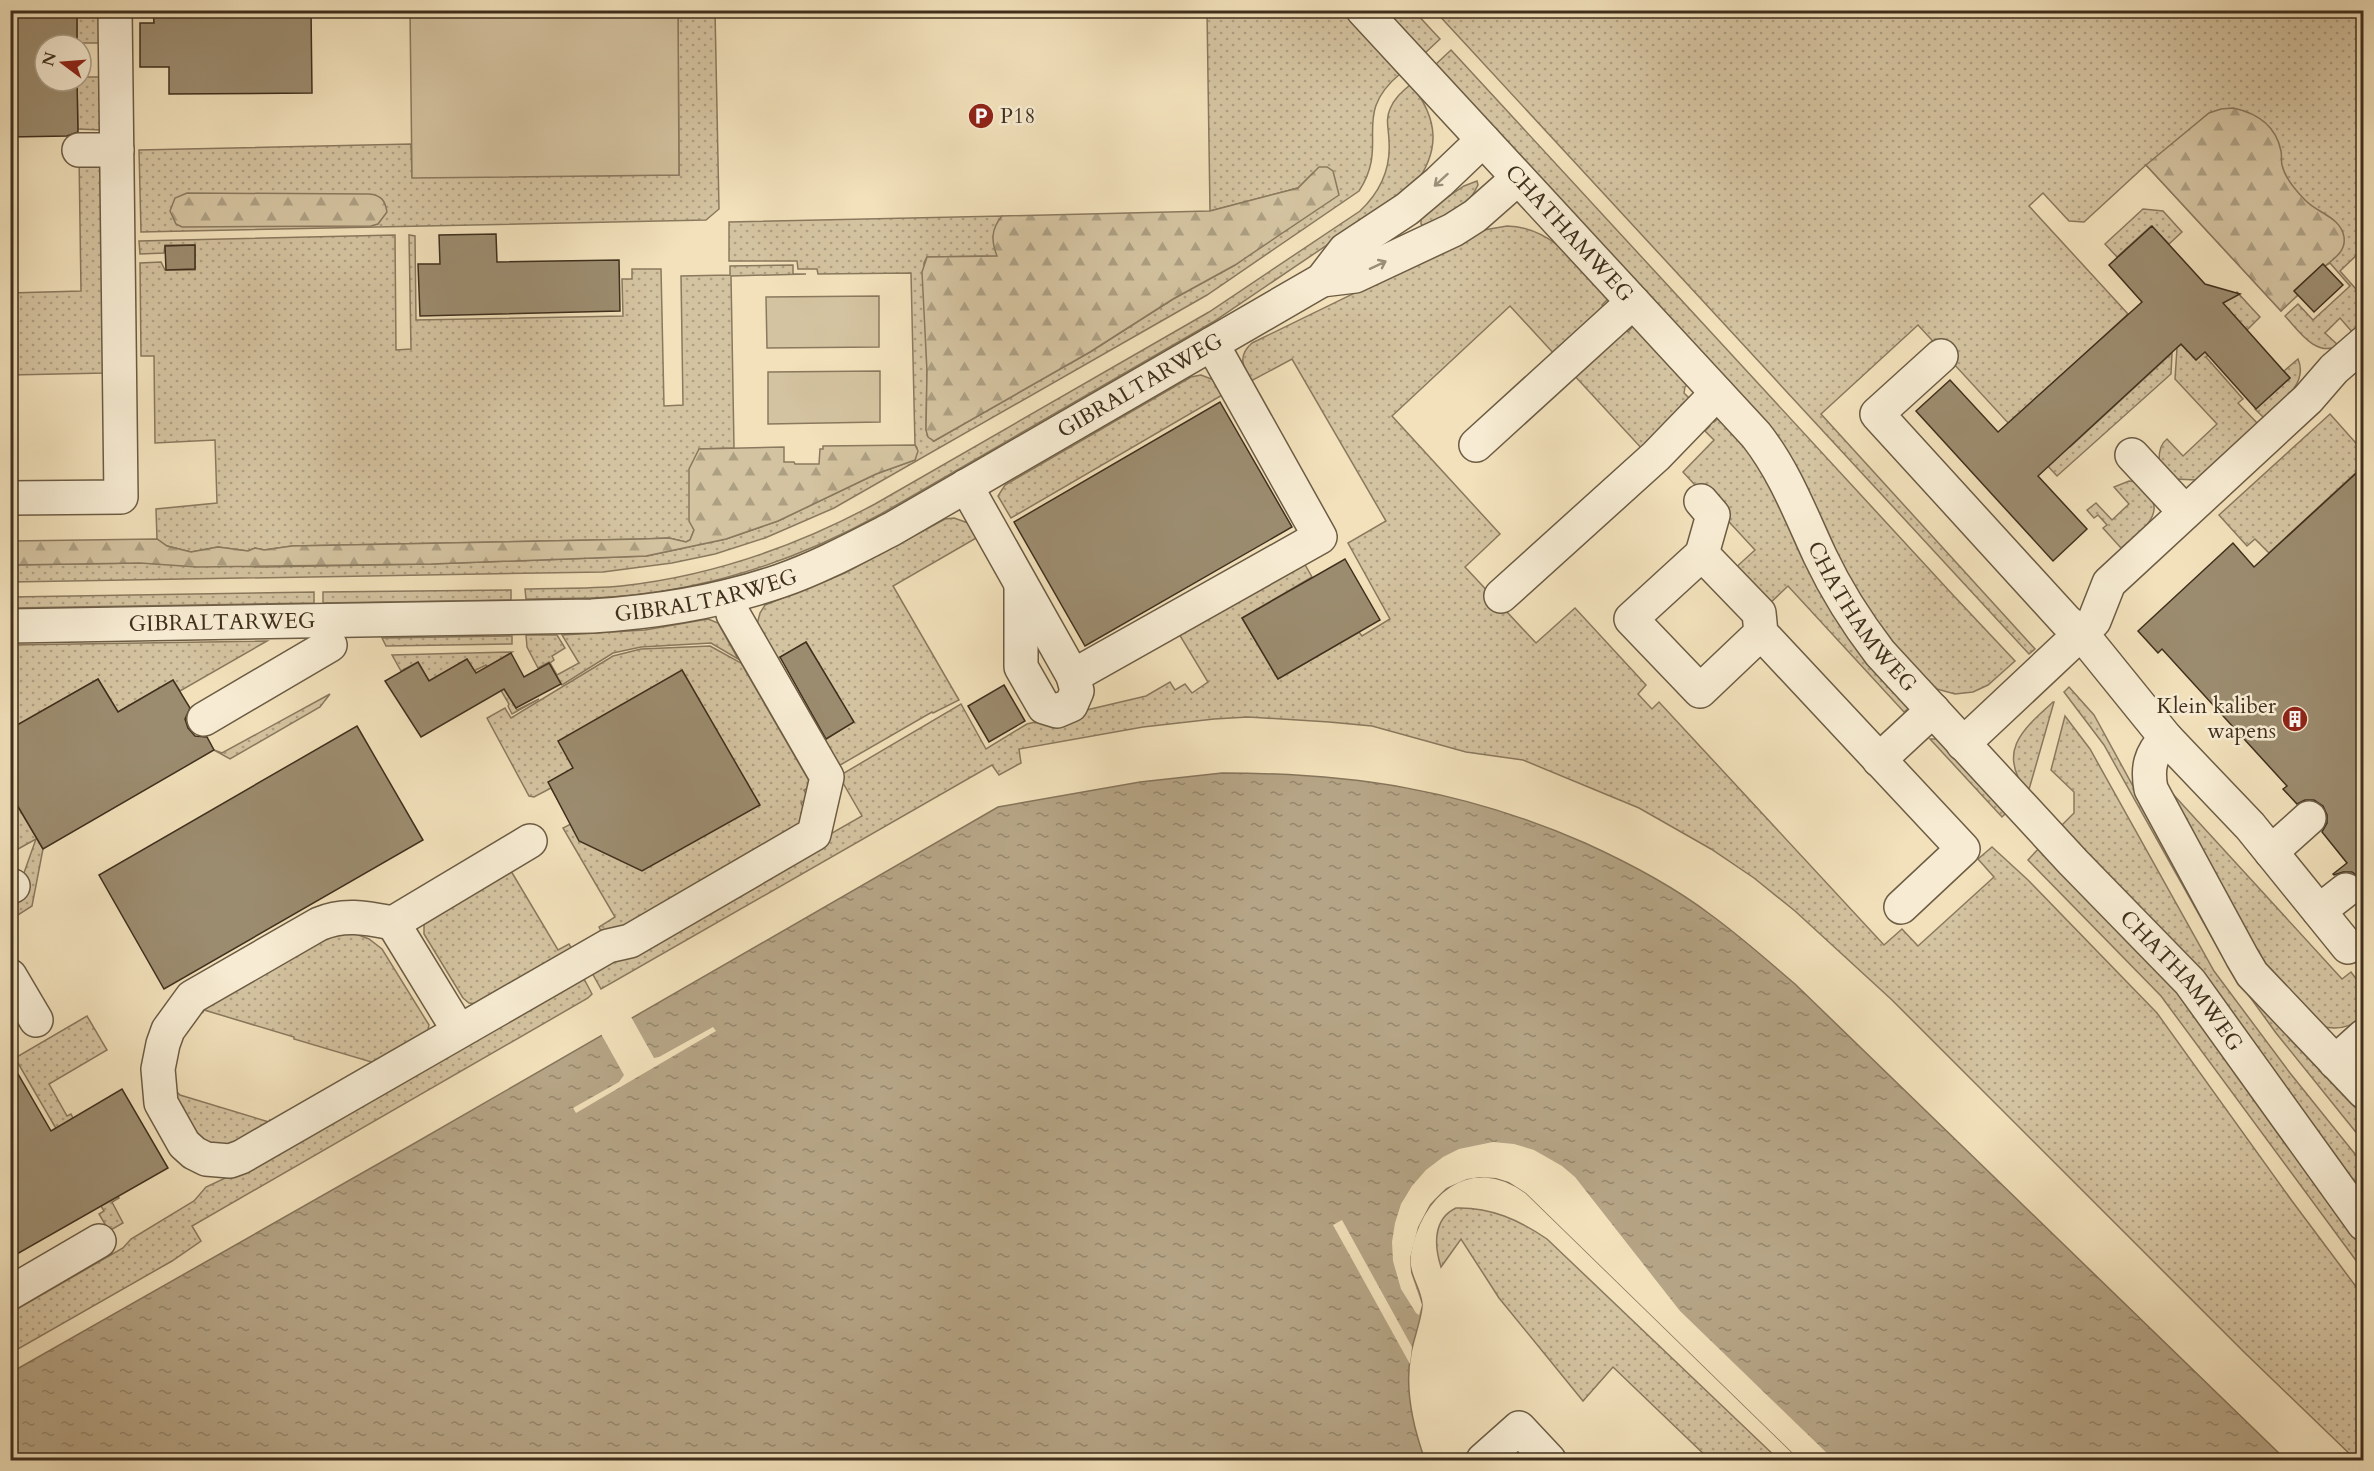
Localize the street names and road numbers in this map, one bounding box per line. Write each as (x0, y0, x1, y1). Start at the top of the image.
street label: CHATHAMWEG (1498, 158, 1641, 308)
street label: GIBRALTARWEG (1052, 326, 1228, 445)
street label: CHATHAMWEG (1800, 536, 1924, 699)
street label: GIBRALTARWEG (613, 561, 801, 629)
street label: GIBRALTARWEG (128, 606, 315, 639)
street label: CHATHAMWEG (2113, 904, 2250, 1057)

